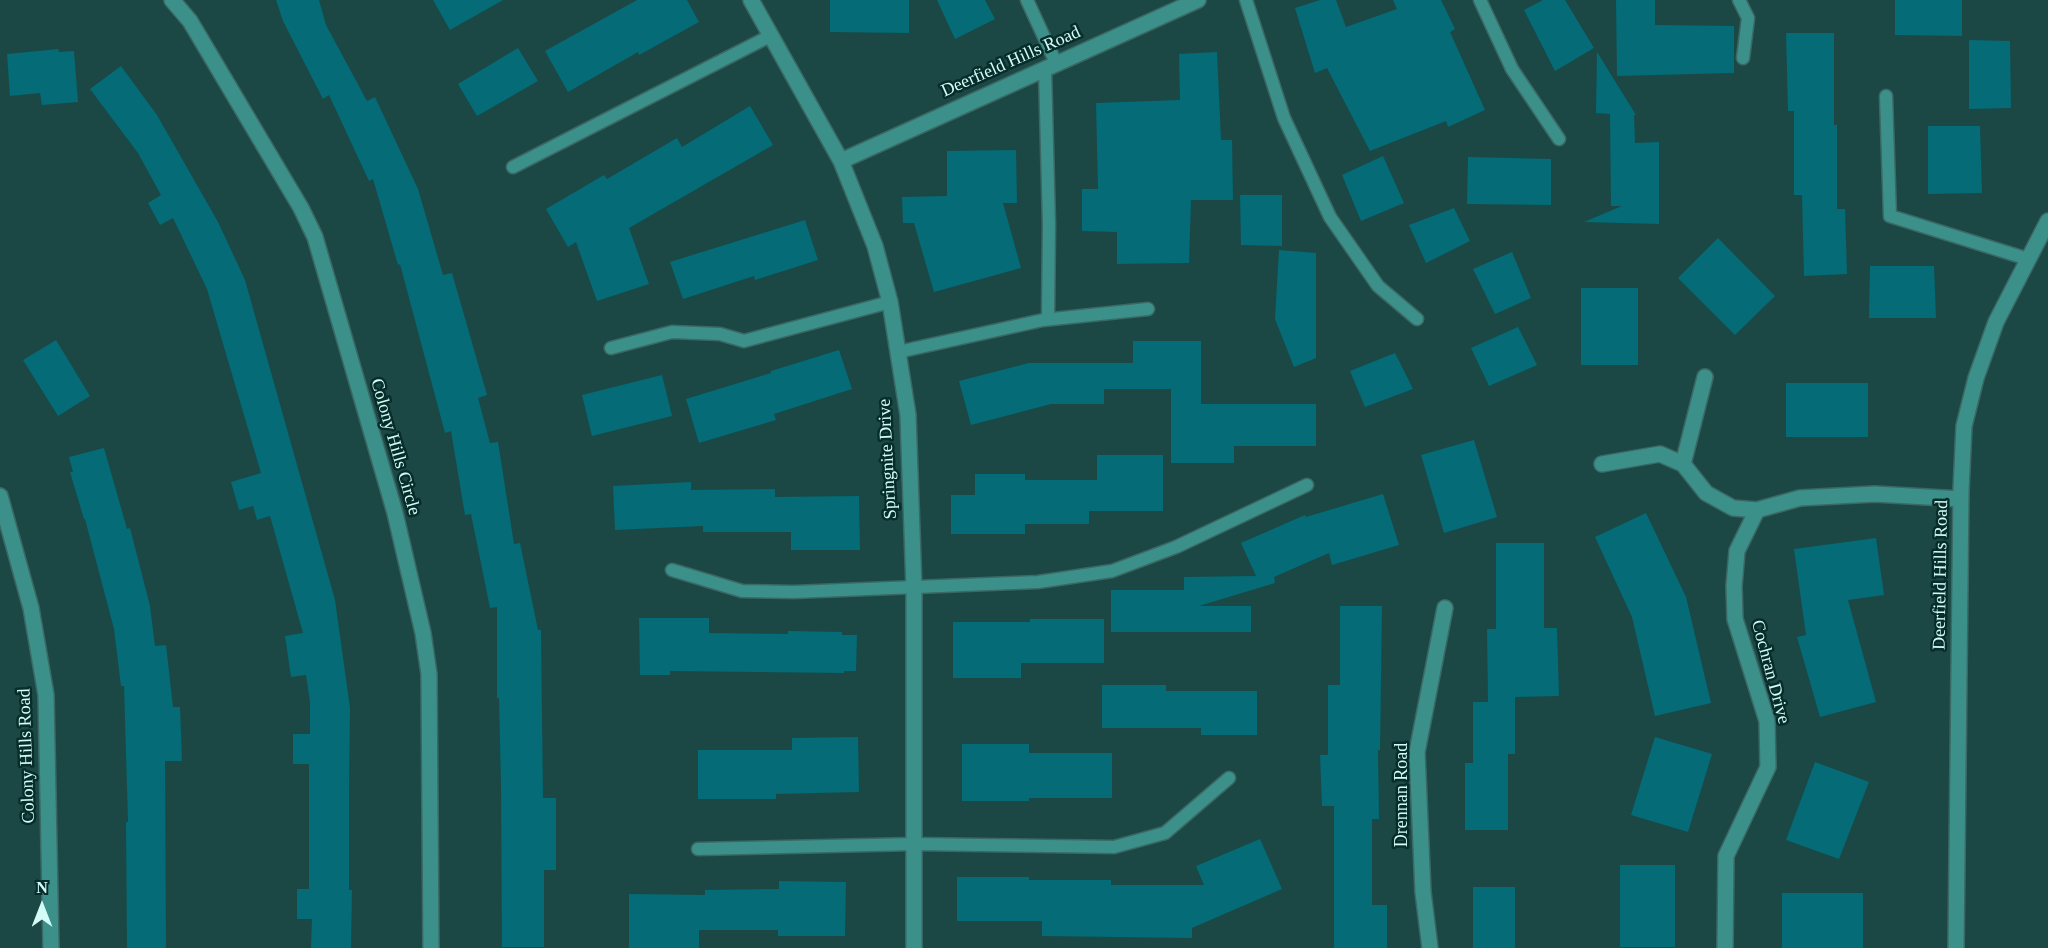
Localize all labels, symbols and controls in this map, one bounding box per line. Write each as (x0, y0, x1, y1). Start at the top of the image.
street label: Deerfield Hills Road (938, 22, 1084, 102)
street label: Colony Hills Circle (365, 376, 425, 518)
street label: Springnite Drive (874, 398, 902, 520)
street label: Deerfield Hills Road (1929, 500, 1953, 650)
street label: Cochran Drive (1746, 618, 1794, 726)
street label: Colony Hills Road (14, 688, 40, 824)
street label: Drennan Road (1391, 743, 1413, 847)
north arrow (12, 876, 72, 936)
text: N (36, 879, 48, 896)

